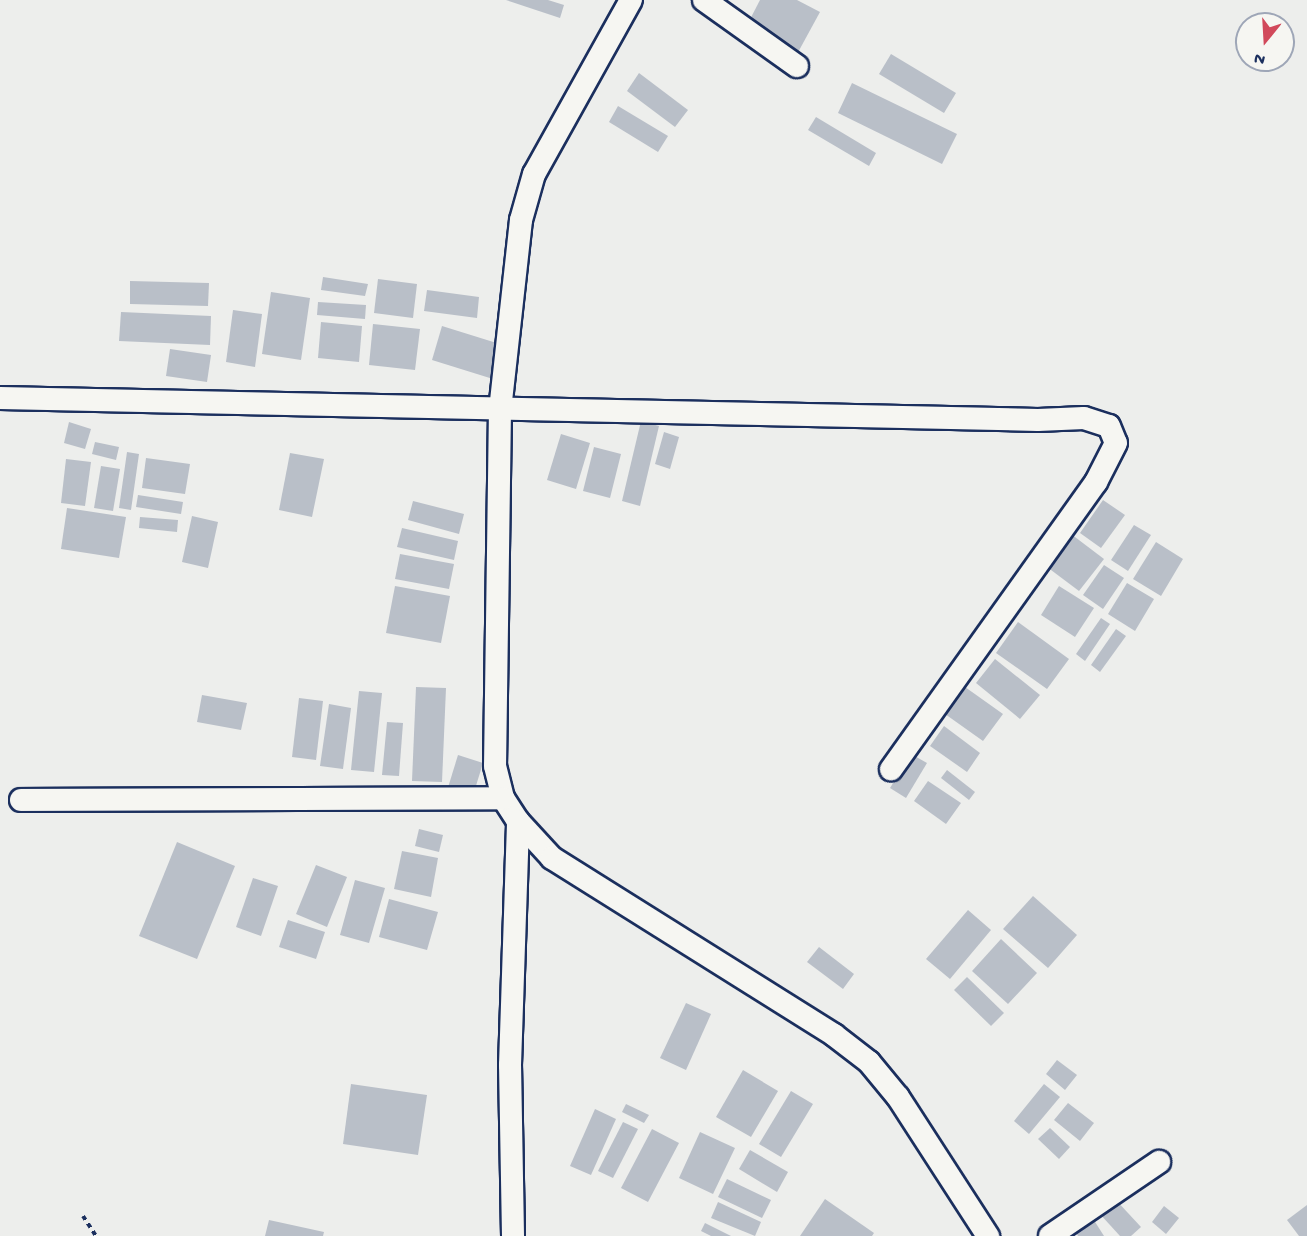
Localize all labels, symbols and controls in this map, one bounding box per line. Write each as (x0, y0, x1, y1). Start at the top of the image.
north arrow (1235, 12, 1295, 72)
text: N (1252, 47, 1268, 68)

